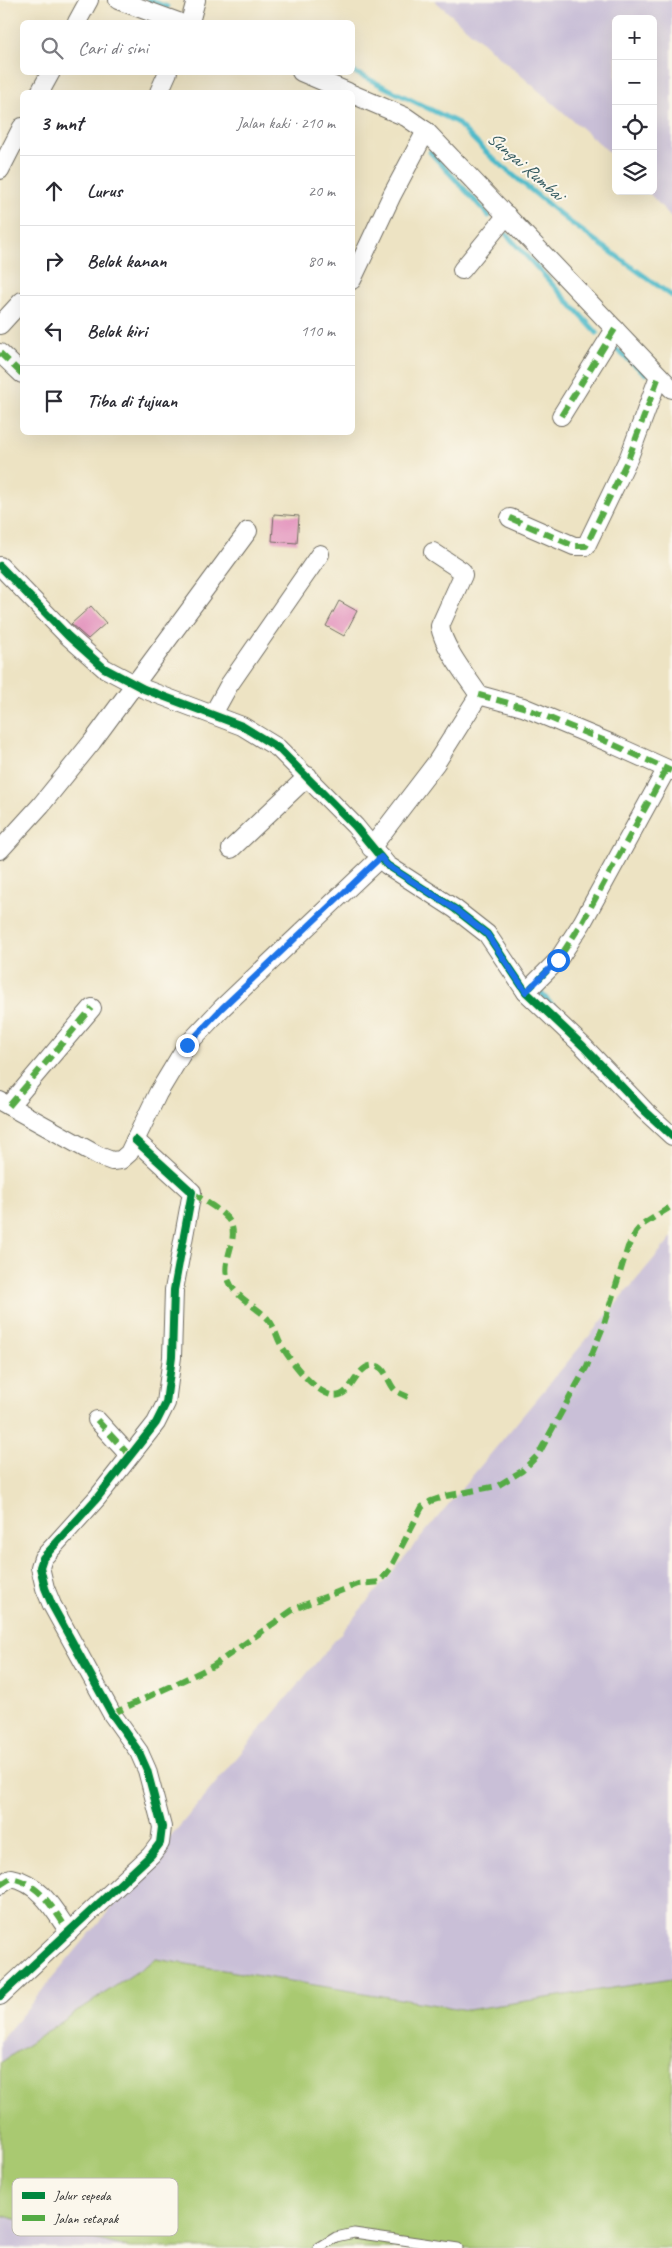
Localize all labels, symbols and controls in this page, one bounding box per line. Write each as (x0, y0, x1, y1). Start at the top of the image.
map controls (612, 15, 657, 195)
button: + (612, 15, 657, 60)
search box (20, 20, 355, 75)
icon: search (38, 34, 66, 62)
text: Cari di sini (78, 36, 148, 60)
button: − (612, 60, 657, 105)
button: locate (612, 105, 657, 150)
text: 3 mnt (40, 110, 83, 136)
text: Jalan kaki · 210 m (237, 113, 335, 133)
water label: Sungai Rumbai (482, 126, 572, 208)
button: layers (612, 150, 657, 195)
icon: ahead (40, 177, 68, 205)
text: Lurus (87, 179, 122, 203)
text: 20 m (308, 181, 335, 201)
icon: right (40, 247, 68, 275)
text: Belok kanan (87, 249, 166, 273)
text: 80 m (308, 251, 335, 271)
icon: left (40, 317, 68, 345)
text: Belok kiri (87, 319, 147, 343)
text: 110 m (301, 321, 335, 341)
icon: arrive (40, 387, 68, 415)
text: Tiba di tujuan (87, 389, 177, 413)
route start (547, 949, 570, 972)
route end (176, 1034, 199, 1057)
legend (12, 2178, 178, 2236)
text: Jalur sepeda (53, 2187, 112, 2204)
text: Jalan setapak (53, 2210, 119, 2227)

